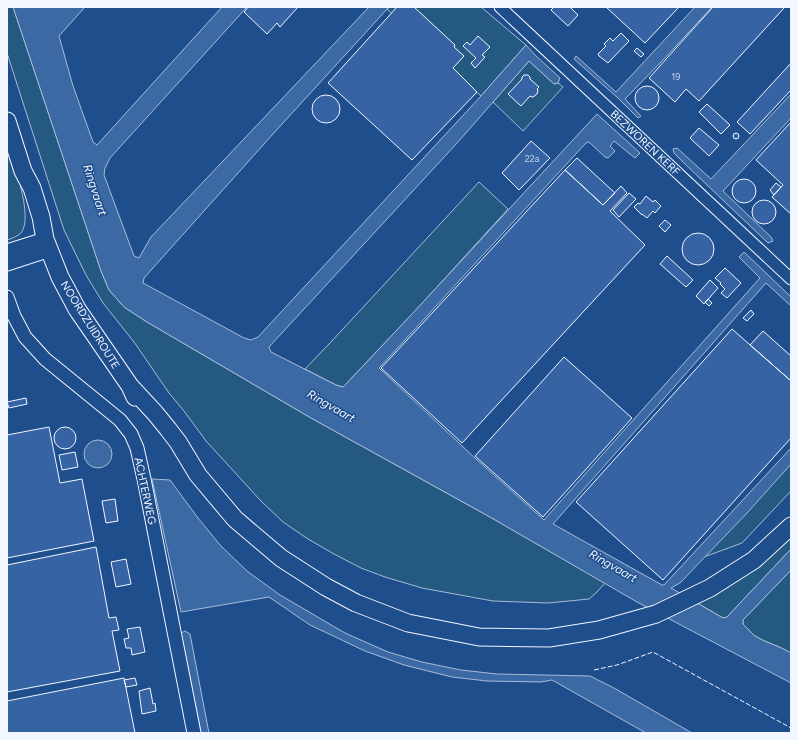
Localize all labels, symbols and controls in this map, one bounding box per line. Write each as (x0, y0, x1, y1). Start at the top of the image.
house number: 19 (672, 71, 680, 82)
street label: BEZWOREN KERF (608, 108, 682, 178)
house number: 22a (525, 153, 540, 164)
water label: Ringvaart (80, 163, 110, 218)
street label: NOORDZUIDROUTE (58, 279, 122, 371)
water label: Ringvaart (305, 387, 358, 425)
street label: ACHTERWEG (132, 456, 158, 526)
water label: Ringvaart (587, 547, 640, 585)

